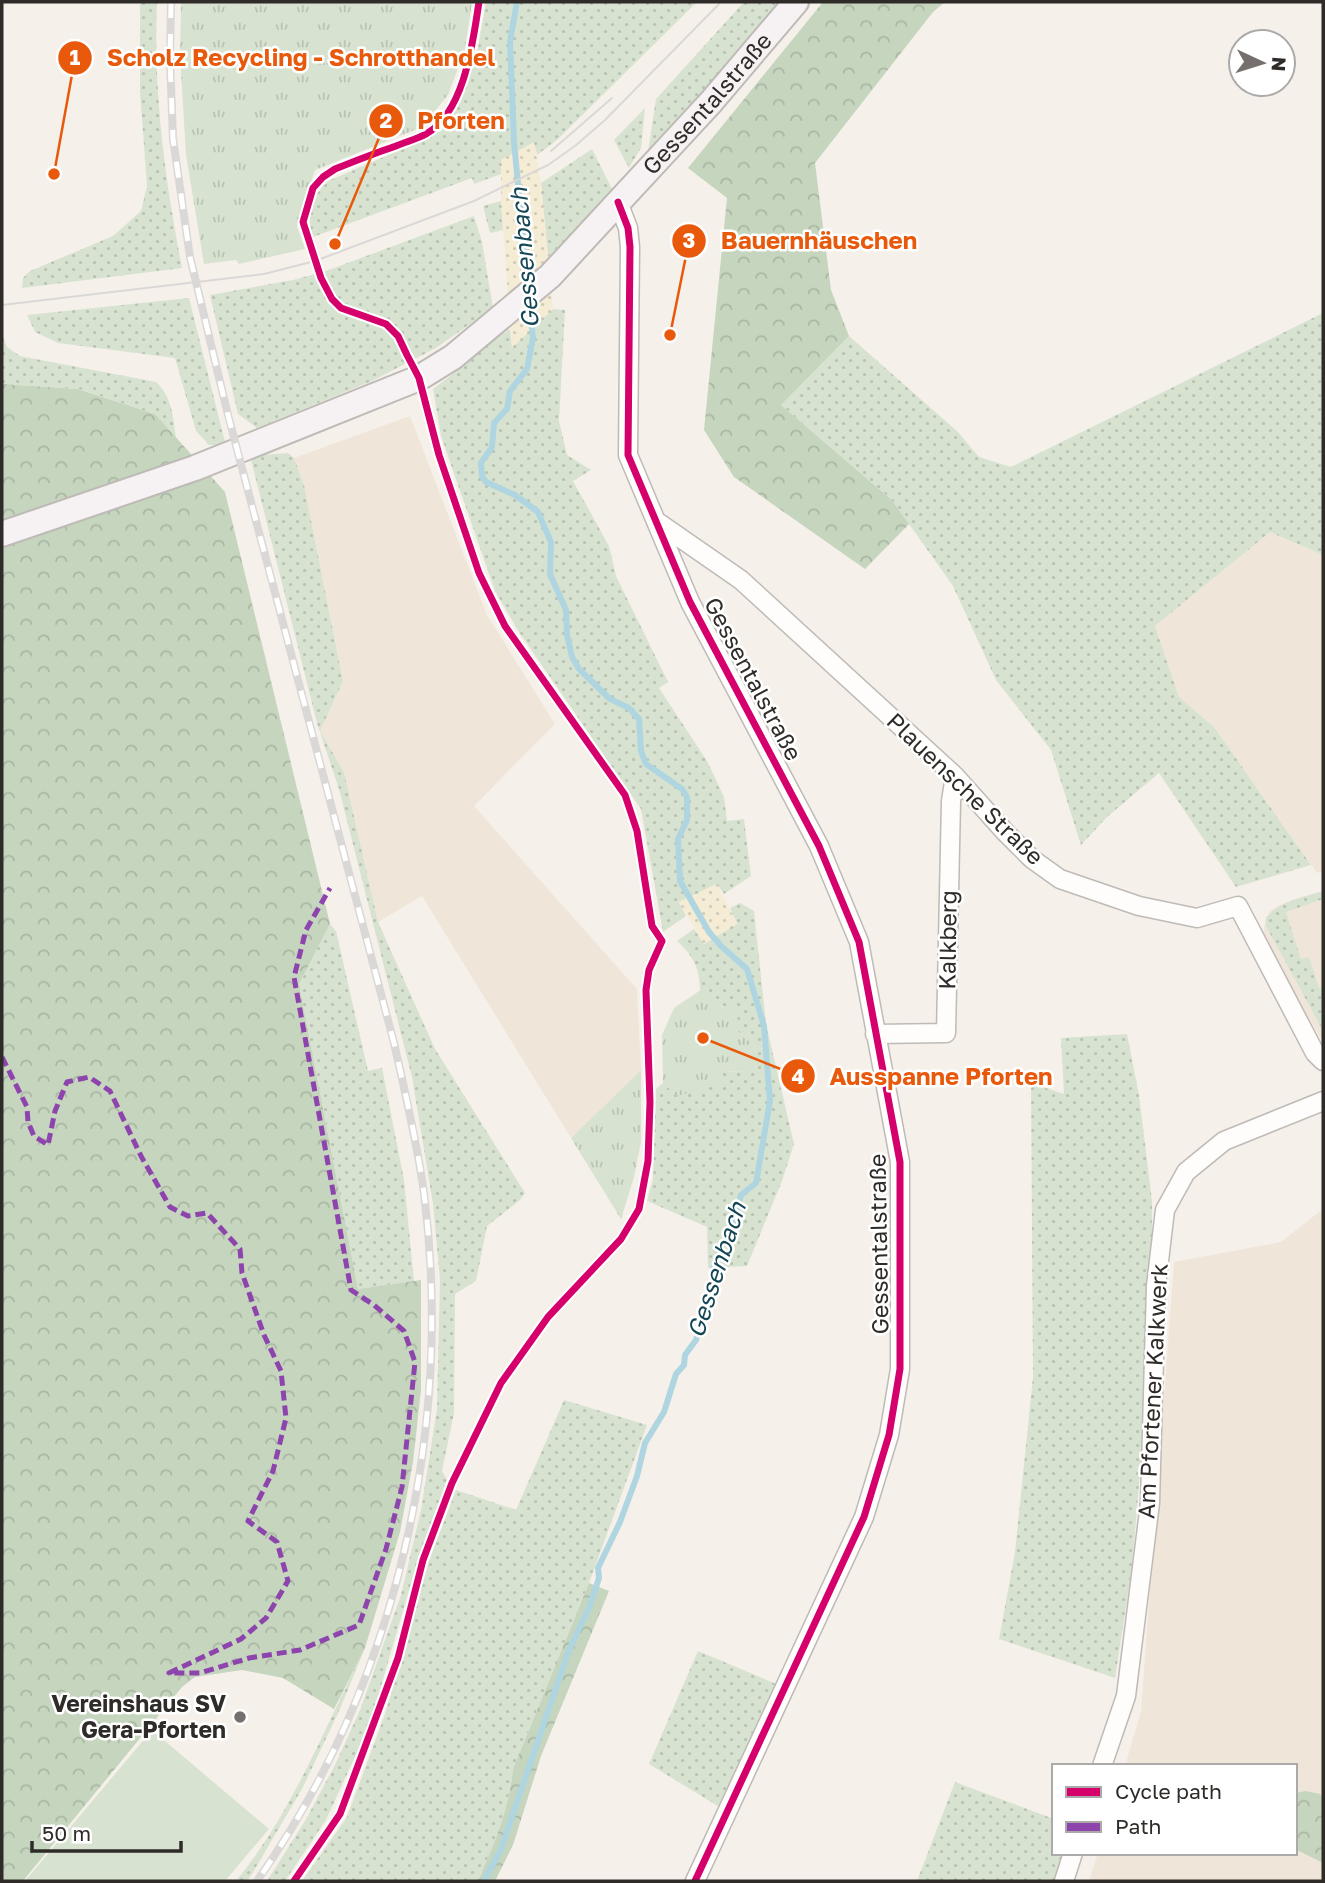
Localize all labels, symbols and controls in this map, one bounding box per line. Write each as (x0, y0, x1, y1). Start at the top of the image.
street label: Gessentalstraße (636, 26, 777, 180)
north arrow (1227, 28, 1297, 98)
callout: Scholz Recycling - Schrotthandel (57, 35, 509, 80)
text: Scholz Recycling - Schrotthandel (107, 42, 495, 71)
text: 1 (70, 44, 81, 70)
text: N (1267, 56, 1291, 72)
callout: Pforten (368, 99, 519, 144)
text: Pforten (417, 105, 505, 134)
text: 2 (380, 107, 393, 133)
water label: Gessenbach (503, 185, 544, 330)
callout: Bauernhäuschen (672, 218, 931, 263)
text: Bauernhäuschen (721, 225, 917, 254)
text: 3 (683, 227, 695, 253)
street label: Gessentalstraße (699, 592, 809, 765)
street label: Plauensche Straße (882, 706, 1050, 870)
street label: Kalkberg (932, 890, 962, 990)
callout: Ausspanne Pforten (781, 1054, 1067, 1099)
text: Ausspanne Pforten (829, 1061, 1053, 1090)
text: 4 (791, 1063, 805, 1089)
street label: Gessentalstraße (862, 1154, 894, 1335)
water label: Gessenbach (680, 1197, 752, 1341)
street label: Am Pfortener Kalkwerk (1131, 1262, 1173, 1519)
place label: Vereinshaus SV Gera-Pforten (51, 1689, 227, 1743)
marker: Vereinshaus SV Gera-Pforten (232, 1709, 248, 1725)
legend (1052, 1764, 1297, 1855)
text: Cycle path (1115, 1778, 1222, 1804)
scale bar (32, 1810, 180, 1854)
text: Path (1115, 1813, 1162, 1839)
text: 50 m (42, 1820, 91, 1846)

